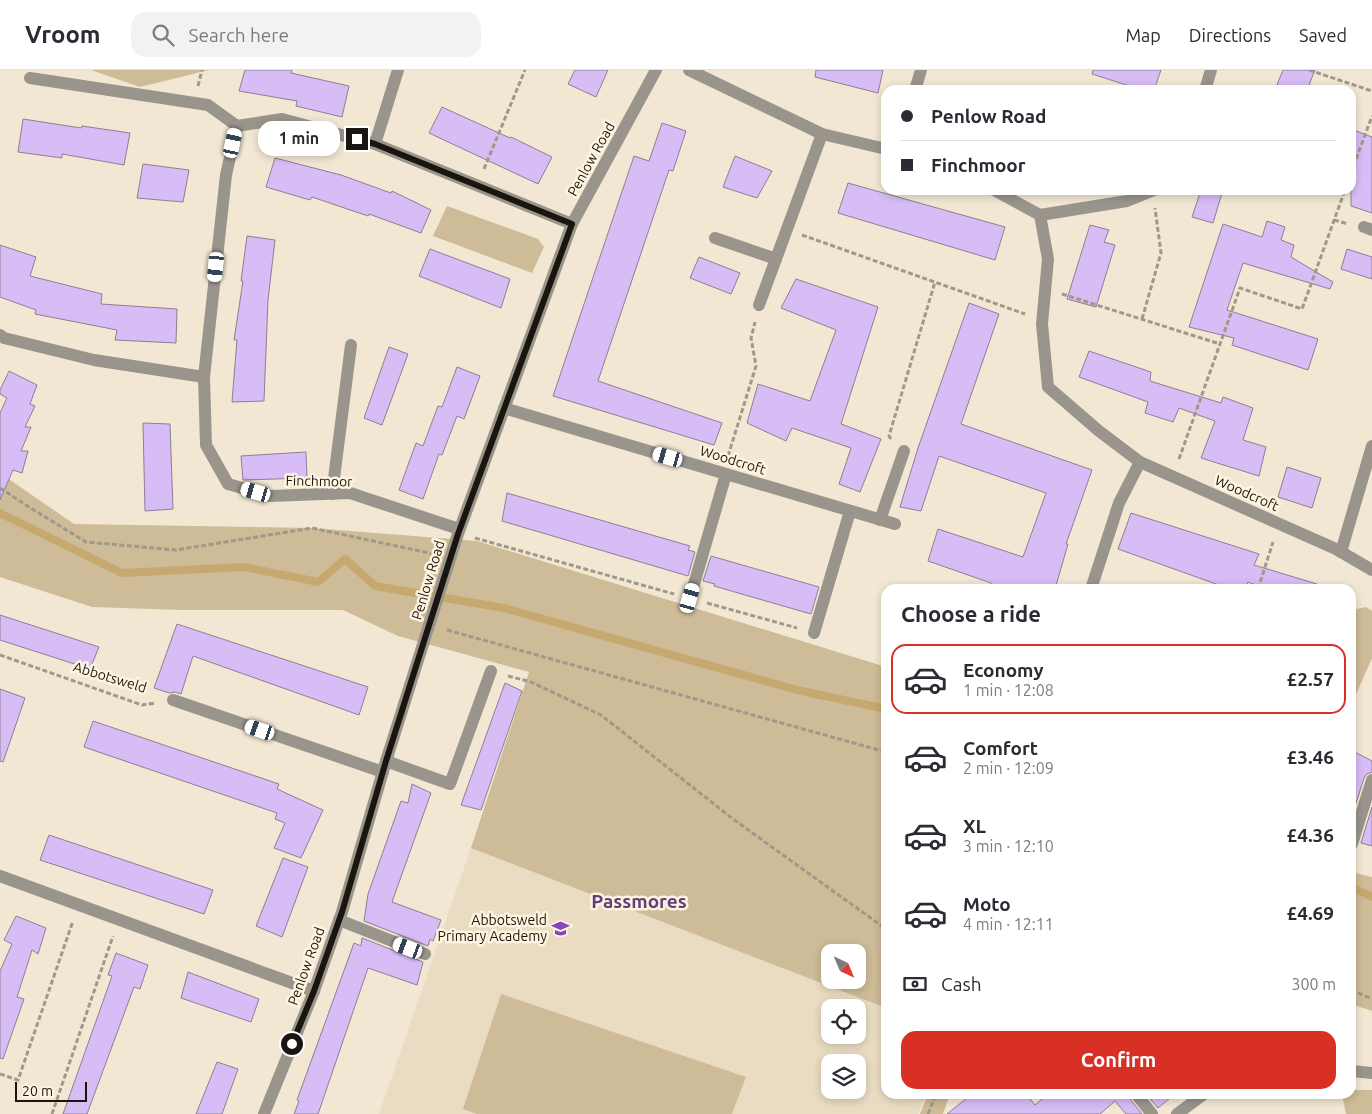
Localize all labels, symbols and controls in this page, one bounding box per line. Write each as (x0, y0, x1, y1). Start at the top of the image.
search box (131, 12, 481, 57)
text: Vroom (25, 21, 101, 48)
icon: search (149, 21, 177, 49)
text: Search here (189, 24, 289, 46)
text: Map (1125, 25, 1161, 45)
text: Directions (1189, 25, 1271, 45)
text: Saved (1299, 25, 1347, 45)
text: Penlow Road (931, 105, 1046, 127)
street label: Penlow Road (564, 119, 618, 199)
callout: 1 min (257, 122, 340, 156)
car (222, 127, 243, 159)
route end (346, 128, 368, 150)
text: 1 min (279, 129, 319, 147)
text: Finchmoor (931, 154, 1026, 176)
car (206, 251, 225, 283)
street label: Woodcroft (698, 442, 768, 478)
car (651, 446, 684, 468)
street label: Finchmoor (285, 472, 353, 490)
street label: Woodcroft (1213, 472, 1282, 514)
car (239, 481, 272, 503)
street label: Penlow Road (408, 538, 448, 622)
car (678, 582, 701, 614)
text: Choose a ride (901, 601, 1041, 626)
icon: car (903, 657, 948, 702)
street label: Abbotsweld (71, 658, 149, 696)
text: Economy (963, 659, 1044, 681)
text: £2.57 (1286, 668, 1334, 690)
text: 1 min · 12:08 (963, 681, 1054, 699)
car (243, 718, 276, 742)
icon: car (903, 735, 948, 780)
text: Comfort (963, 737, 1038, 759)
text: £3.46 (1286, 746, 1334, 768)
text: 2 min · 12:09 (963, 759, 1054, 777)
icon: car (903, 813, 948, 858)
text: XL (963, 815, 986, 837)
text: £4.36 (1286, 824, 1334, 846)
text: 3 min · 12:10 (963, 837, 1054, 855)
district label: Passmores (591, 890, 687, 912)
icon: car (903, 891, 948, 936)
text: Moto (963, 893, 1011, 915)
text: £4.69 (1286, 902, 1334, 924)
place label: Abbotsweld Primary Academy (438, 912, 547, 944)
text: 4 min · 12:11 (963, 915, 1054, 933)
school or university icon: Abbotsweld Primary Academy (551, 918, 571, 938)
street label: Penlow Road (284, 925, 328, 1007)
car (391, 936, 424, 960)
north arrow (821, 944, 866, 989)
map controls (821, 944, 866, 1099)
icon: cash (901, 970, 929, 998)
text: Cash (941, 973, 982, 995)
text: 300 m (1291, 975, 1336, 993)
button: locate (821, 999, 866, 1044)
button: Confirm (901, 1031, 1336, 1089)
route start (281, 1033, 303, 1055)
button: layers (821, 1054, 866, 1099)
scale bar (15, 1079, 88, 1102)
text: 20 m (22, 1083, 53, 1099)

